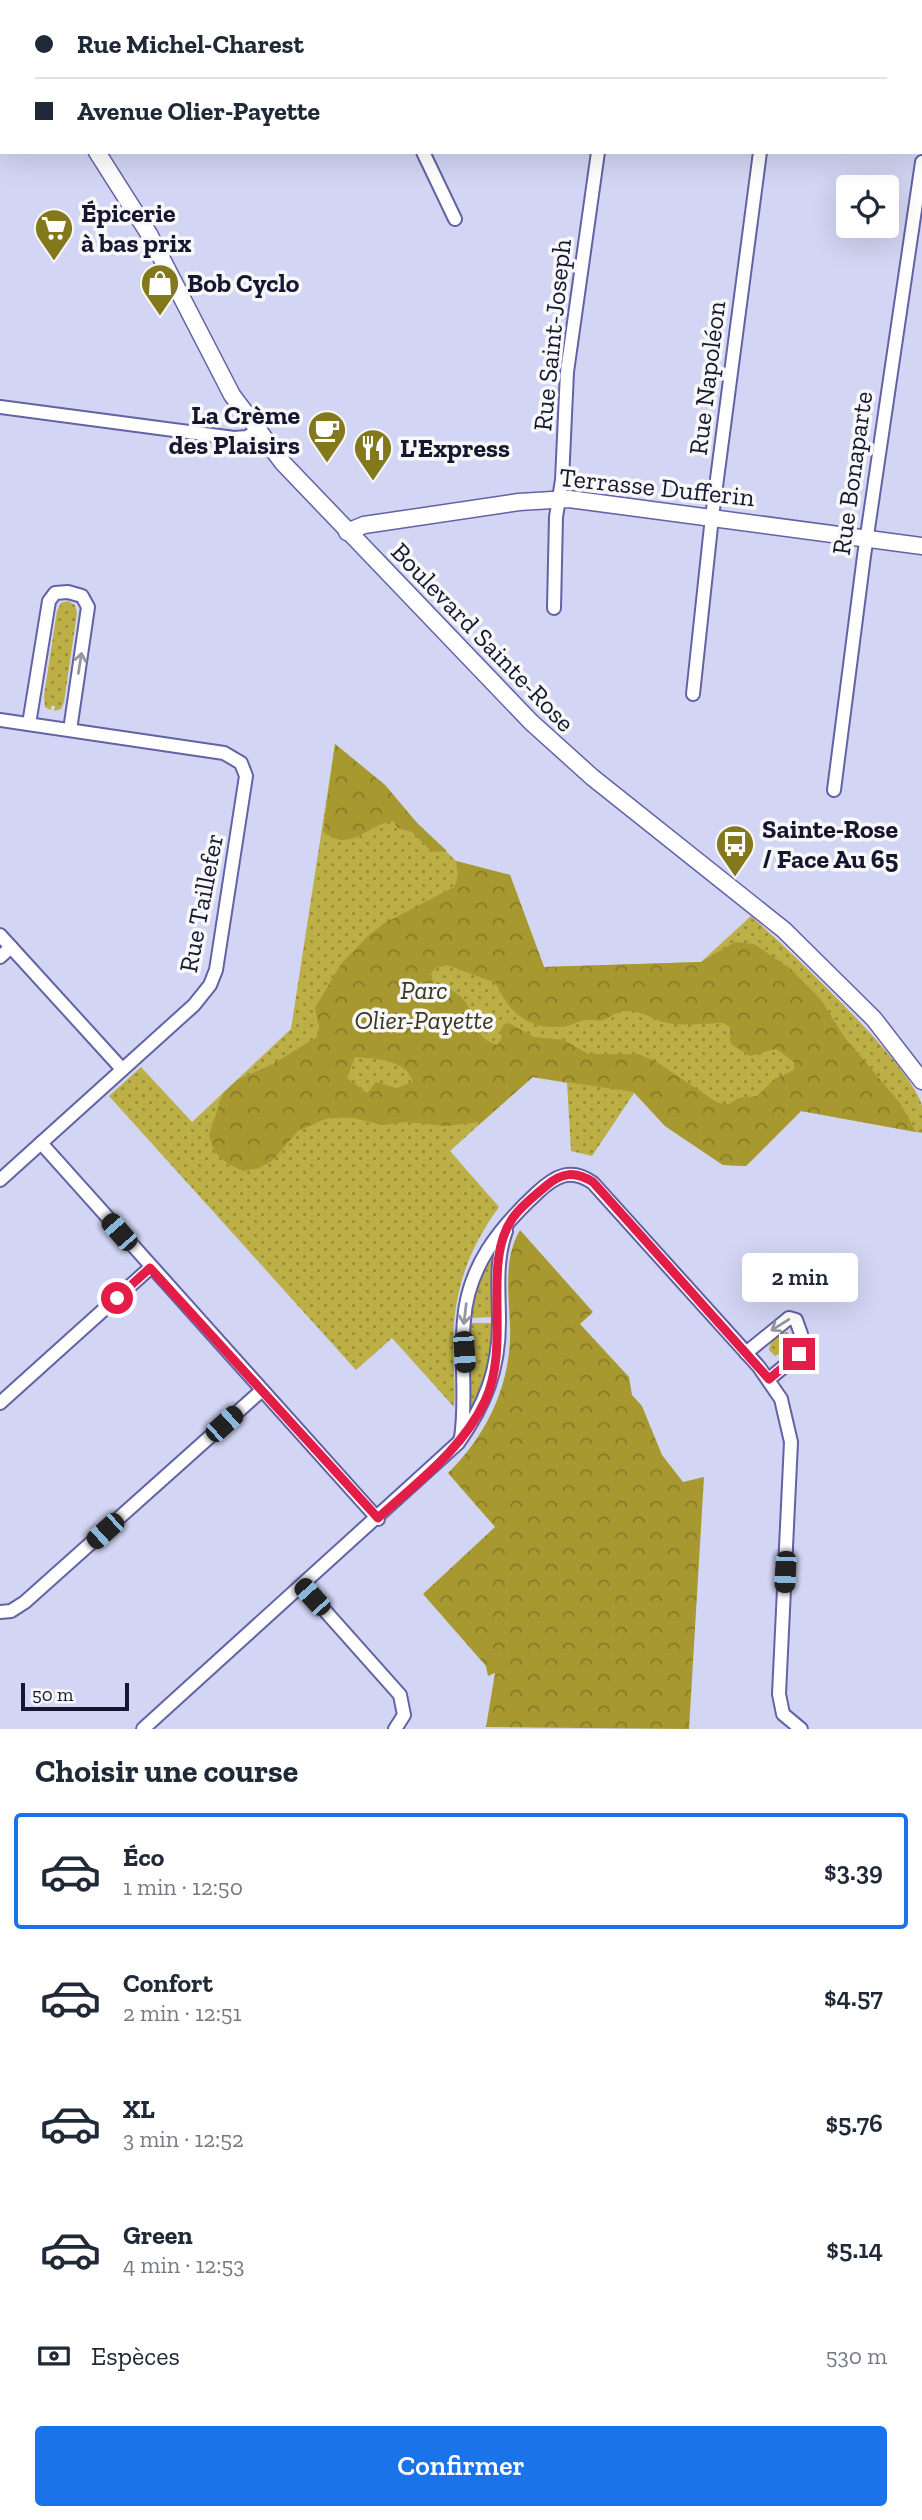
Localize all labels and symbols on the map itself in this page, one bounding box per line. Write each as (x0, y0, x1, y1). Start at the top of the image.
place label: Épicerie à bas prix (81, 197, 191, 259)
supermarket icon: Épicerie à bas prix (33, 207, 75, 262)
street label: Rue Saint-Joseph (526, 237, 578, 432)
shop icon: Bob Cyclo (139, 262, 181, 317)
place label: Bob Cyclo (187, 267, 300, 299)
street label: Rue Napoléon (682, 299, 732, 457)
street label: Rue Bonaparte (825, 389, 879, 557)
place label: La Crème des Plaisirs (169, 399, 300, 461)
cafe icon: La Crème des Plaisirs (306, 409, 348, 464)
restaurant icon: L'Express (352, 427, 394, 482)
place label: L'Express (400, 432, 510, 464)
street label: Terrasse Dufferin (558, 461, 756, 513)
street label: Boulevard Sainte-Rose (384, 536, 582, 738)
one-way arrow (74, 652, 87, 675)
place label: Sainte-Rose / Face Au 65 (762, 813, 899, 875)
bus stop icon: Sainte-Rose / Face Au 65 (714, 823, 756, 878)
street label: Rue Taillefer (172, 831, 230, 975)
park label: Parc Olier-Payette (354, 974, 494, 1036)
car (98, 1209, 141, 1255)
callout: 2 min (741, 1252, 857, 1302)
route start (101, 1282, 133, 1314)
one-way arrow (458, 1302, 471, 1325)
one-way arrow (771, 1317, 790, 1332)
car (453, 1330, 476, 1374)
route end (783, 1338, 815, 1370)
car (202, 1402, 247, 1446)
car (83, 1509, 128, 1553)
car (774, 1550, 797, 1594)
car (291, 1574, 334, 1620)
scale bar (21, 1680, 130, 1712)

